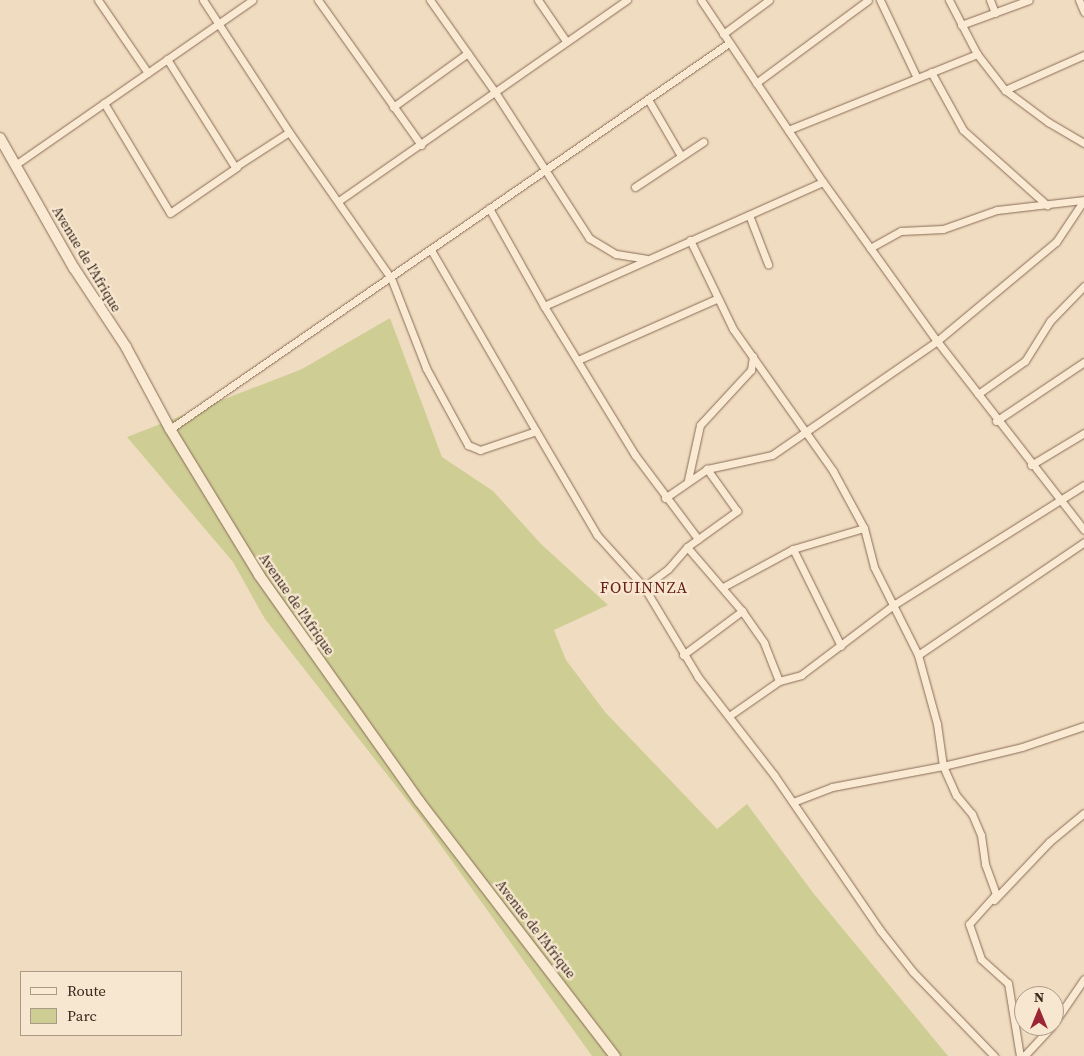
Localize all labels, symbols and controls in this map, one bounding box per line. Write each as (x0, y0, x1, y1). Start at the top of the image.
street label: Avenue de l'Afrique (49, 203, 125, 315)
street label: Avenue de l'Afrique (256, 550, 338, 658)
district label: FOUINNZA (599, 577, 689, 597)
street label: Avenue de l'Afrique (492, 876, 580, 982)
legend (20, 971, 182, 1036)
text: Route (67, 980, 106, 1001)
north arrow (1014, 986, 1064, 1036)
text: N (1034, 987, 1044, 1007)
text: Parc (67, 1005, 97, 1026)

